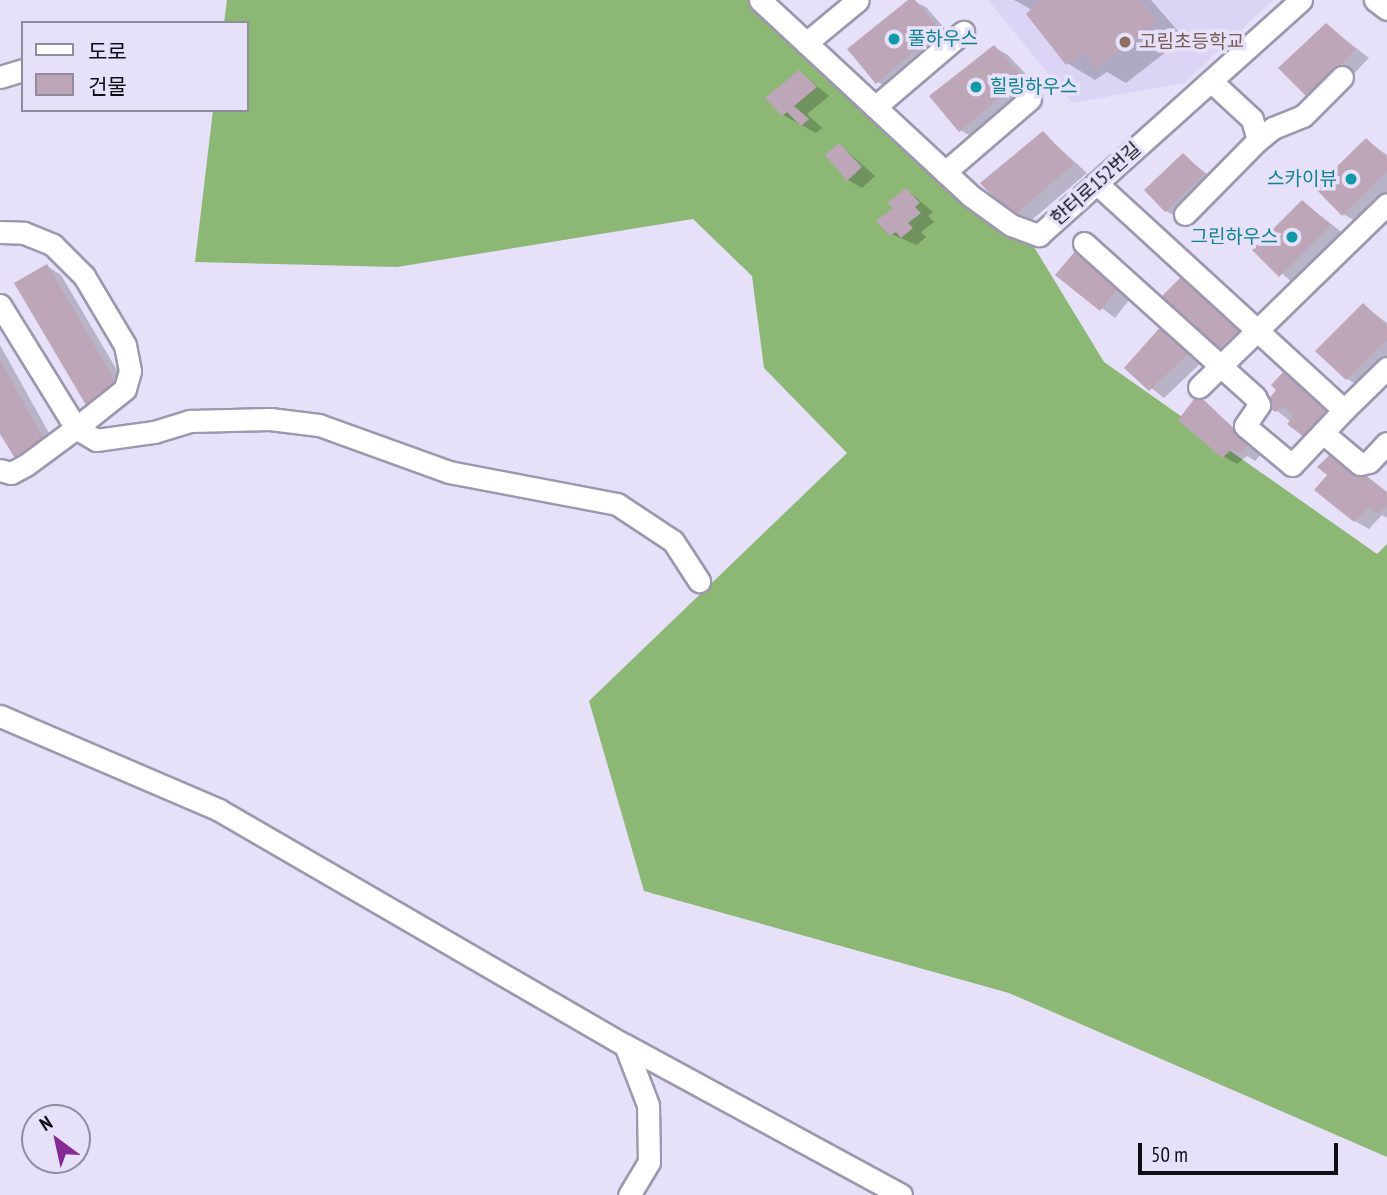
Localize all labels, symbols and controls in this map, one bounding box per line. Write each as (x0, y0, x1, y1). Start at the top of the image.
legend (21, 21, 248, 112)
place label: 풀하우스 (908, 28, 978, 50)
marker: 풀하우스 (886, 31, 902, 47)
place label: 고림초등학교 (1139, 31, 1244, 53)
marker: 고림초등학교 (1117, 34, 1133, 50)
text: 도로 (88, 38, 127, 65)
text: 건물 (88, 73, 127, 100)
place label: 힐링하우스 (990, 76, 1077, 98)
marker: 힐링하우스 (968, 79, 984, 95)
street label: 한터로152번길 (1046, 138, 1146, 230)
place label: 스카이뷰 (1267, 168, 1337, 190)
marker: 스카이뷰 (1343, 171, 1359, 187)
place label: 그린하우스 (1191, 226, 1278, 248)
marker: 그린하우스 (1284, 229, 1300, 245)
north arrow (21, 1104, 91, 1174)
text: N (35, 1110, 56, 1136)
scale bar (1142, 1128, 1342, 1172)
text: 50 m (1151, 1141, 1188, 1168)

